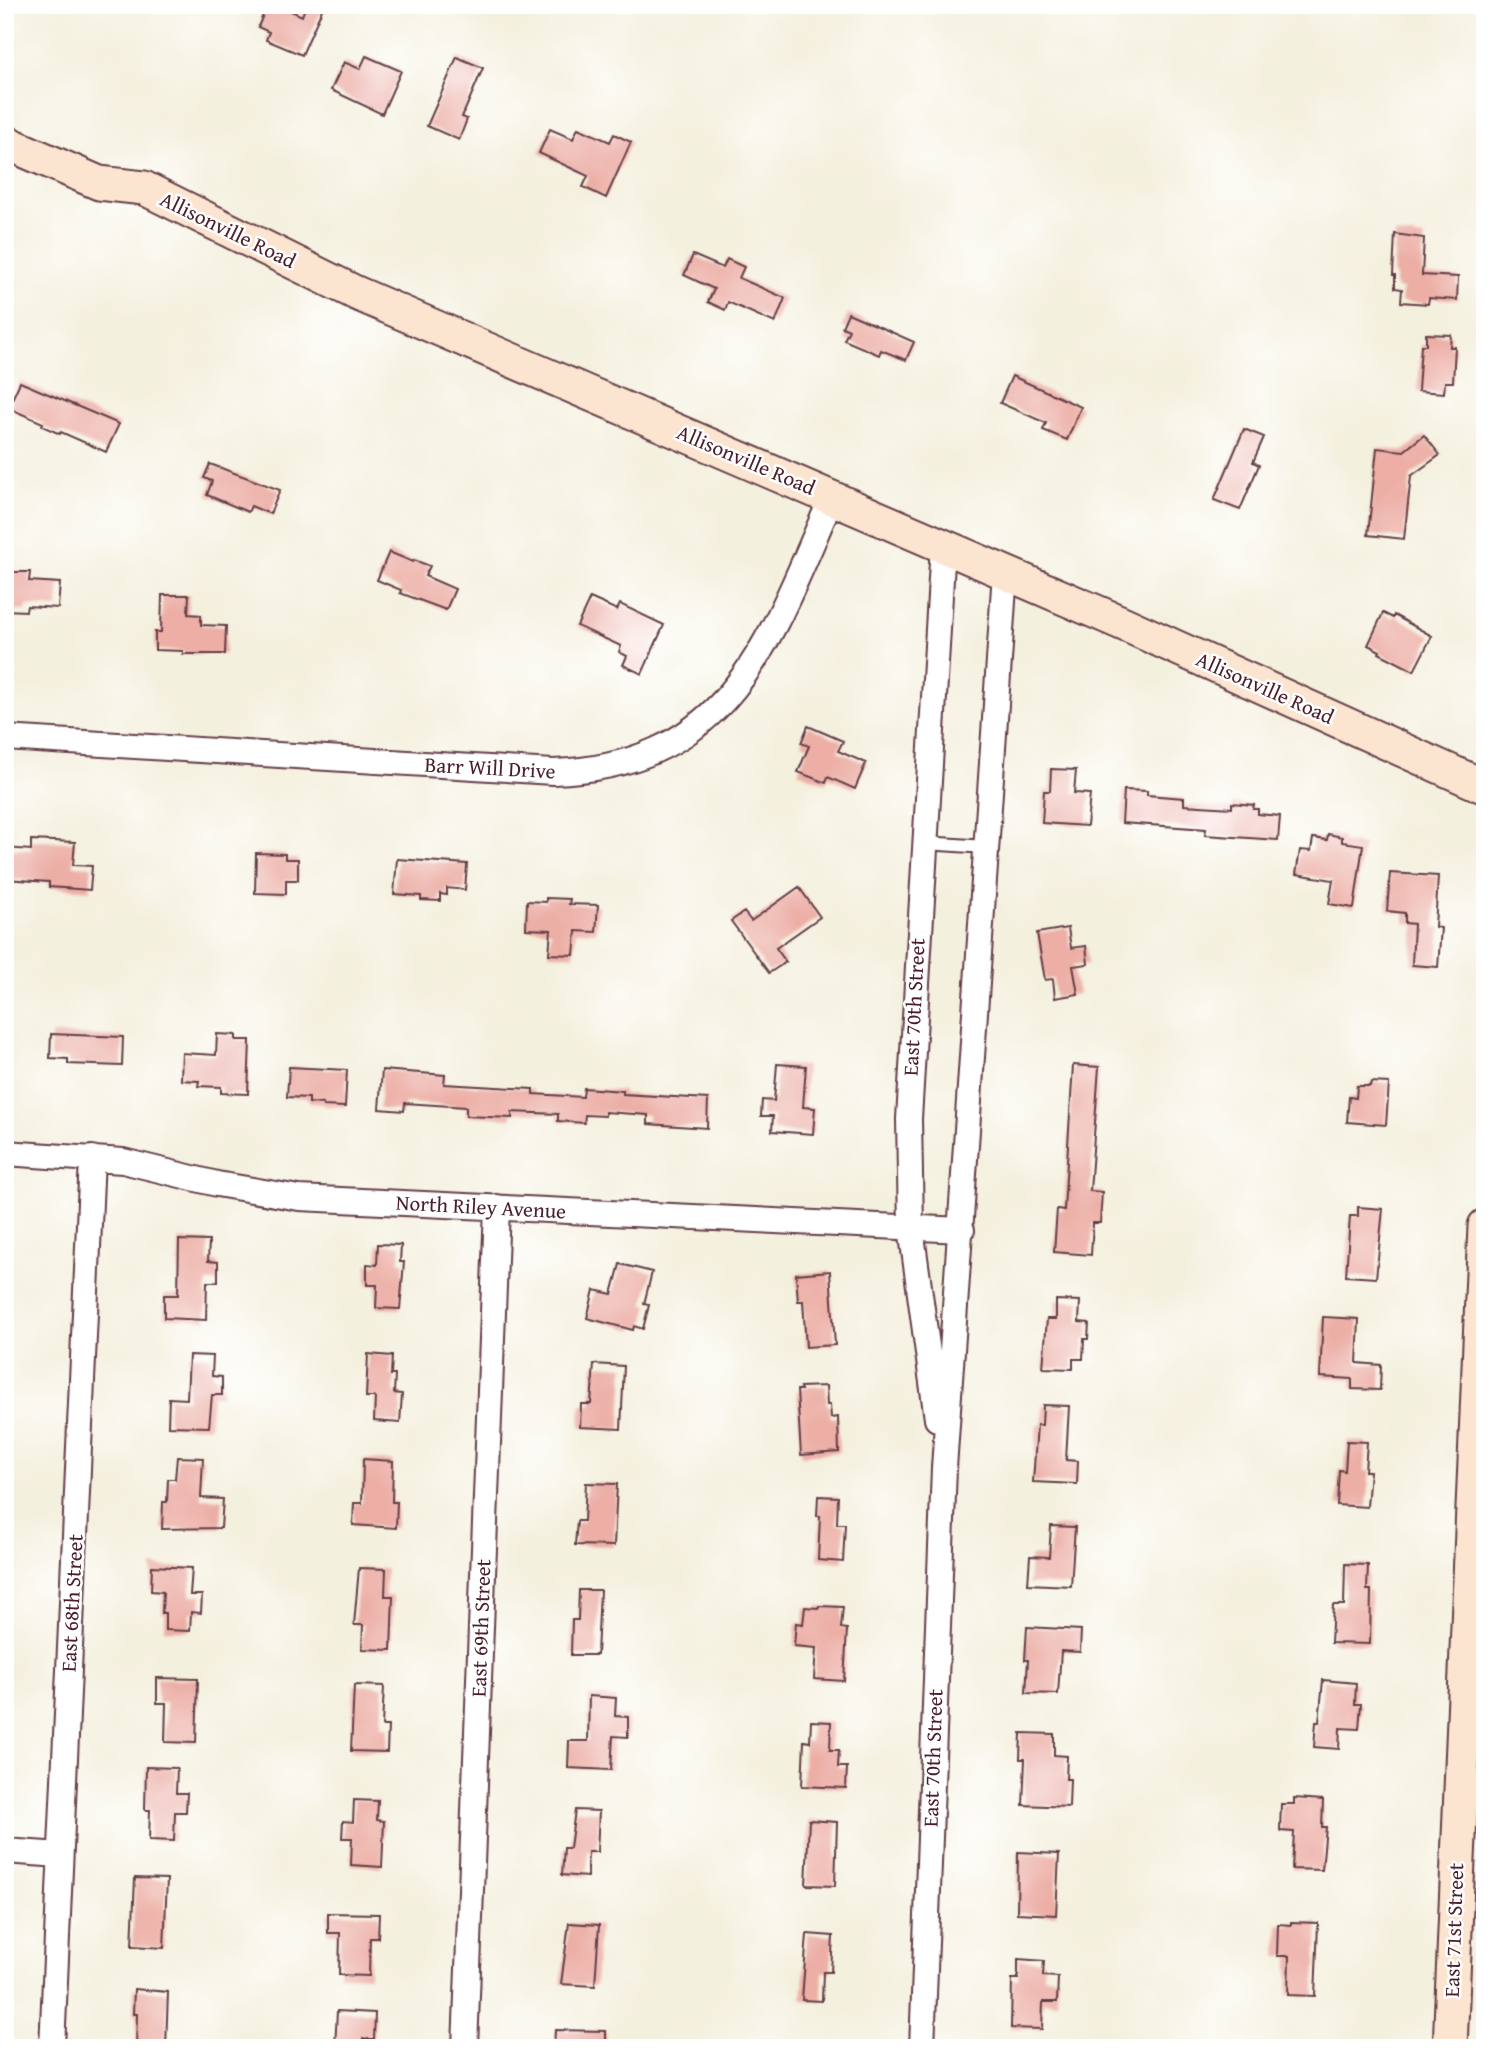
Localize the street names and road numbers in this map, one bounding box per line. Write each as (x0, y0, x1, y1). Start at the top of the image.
street label: Allisonville Road (155, 183, 302, 276)
street label: Allisonville Road (672, 416, 821, 503)
street label: Allisonville Road (1191, 643, 1340, 732)
street label: Barr Will Drive (424, 749, 556, 786)
street label: East 70th Street (894, 937, 933, 1077)
street label: North Riley Avenue (395, 1187, 567, 1226)
street label: East 68th Street (52, 1533, 91, 1673)
street label: East 69th Street (463, 1558, 498, 1698)
street label: East 70th Street (915, 1688, 950, 1828)
street label: East 71st Street (1436, 1862, 1471, 1998)

